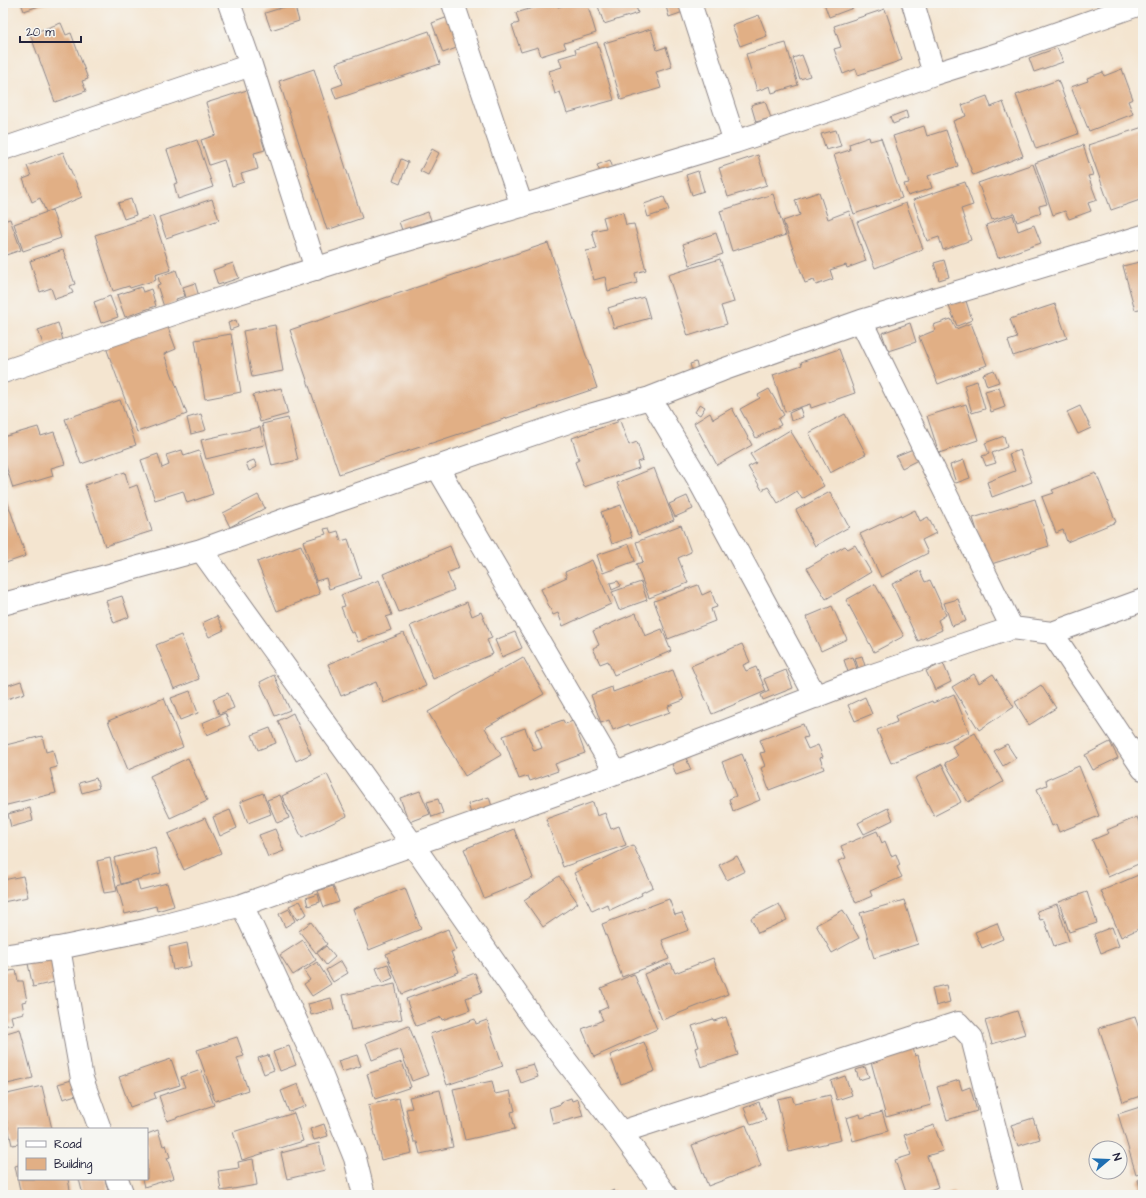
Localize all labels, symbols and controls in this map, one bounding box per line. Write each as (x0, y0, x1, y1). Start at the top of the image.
scale bar (20, 18, 81, 44)
text: 20 m (26, 24, 55, 41)
legend (18, 1128, 148, 1180)
text: Road (54, 1136, 82, 1153)
north arrow (1088, 1140, 1128, 1180)
text: N (1109, 1151, 1125, 1163)
text: Building (54, 1156, 92, 1174)

